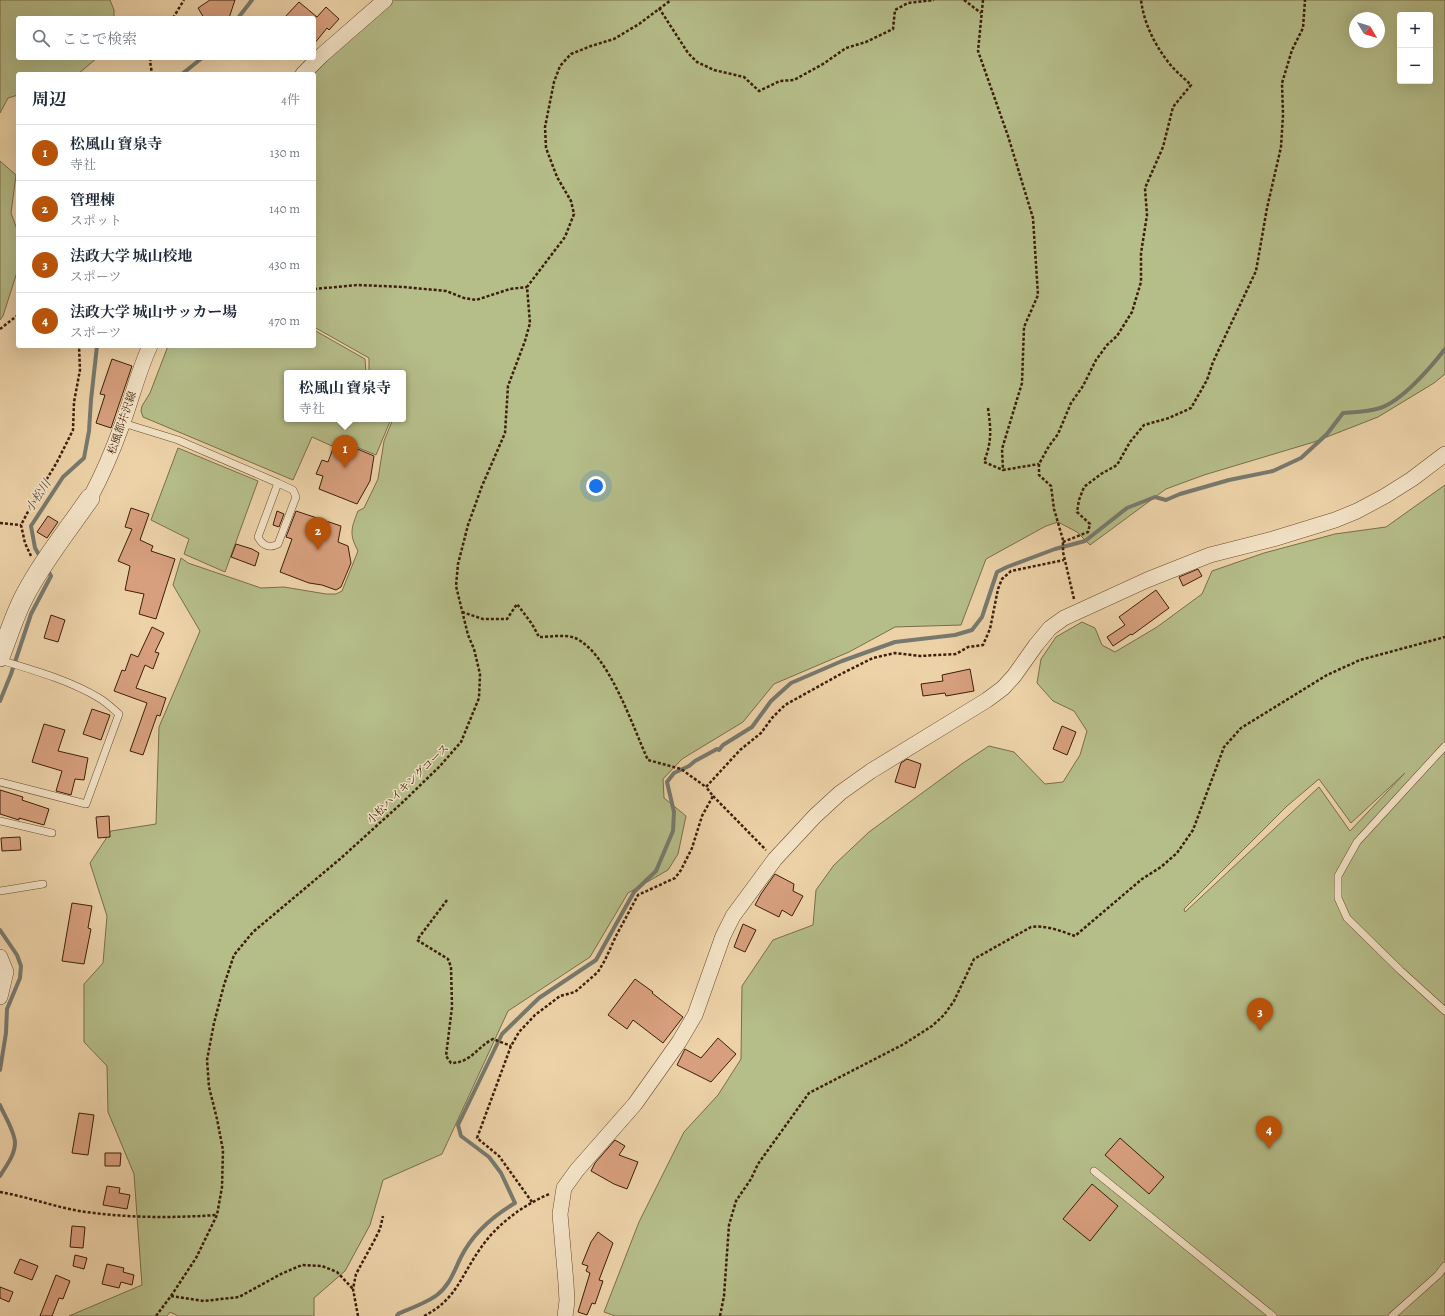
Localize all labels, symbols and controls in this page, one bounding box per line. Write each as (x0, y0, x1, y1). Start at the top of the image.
north arrow (1349, 12, 1385, 48)
map controls (1397, 12, 1433, 84)
button: + (1397, 12, 1433, 48)
search box (16, 16, 316, 60)
icon: search (30, 27, 52, 49)
text: ここで検索 (62, 29, 137, 49)
button: − (1397, 48, 1433, 84)
text: 周辺 (32, 88, 66, 111)
text: 4件 (281, 91, 300, 108)
text: 松風山 寶泉寺 (70, 134, 163, 154)
text: 1 (43, 144, 47, 161)
text: 130 m (270, 144, 300, 161)
text: 寺社 (70, 156, 96, 173)
text: 管理棟 (70, 190, 115, 210)
text: 2 (42, 200, 48, 217)
text: 140 m (269, 200, 300, 217)
text: スポット (70, 212, 122, 229)
text: 法政大学 城山校地 (70, 246, 193, 266)
text: 3 (42, 256, 48, 273)
text: 430 m (268, 256, 300, 273)
text: スポーツ (70, 268, 121, 285)
text: 法政大学 城山サッカー場 (70, 302, 237, 322)
text: 4 (42, 312, 48, 329)
text: 470 m (268, 312, 300, 329)
text: スポーツ (70, 324, 121, 341)
popup (284, 370, 406, 422)
text: 松風山 寶泉寺 (299, 378, 391, 398)
street label: 松風都井沢線 (104, 389, 140, 457)
text: 寺社 (299, 400, 325, 417)
pin: 1 (332, 435, 358, 468)
water label: 小松川 (21, 475, 56, 515)
your location (586, 476, 606, 496)
pin: 2 (305, 517, 331, 550)
street label: 小松ハイキングコース (364, 741, 452, 827)
pin: 3 (1247, 998, 1273, 1031)
pin: 4 (1256, 1116, 1282, 1149)

